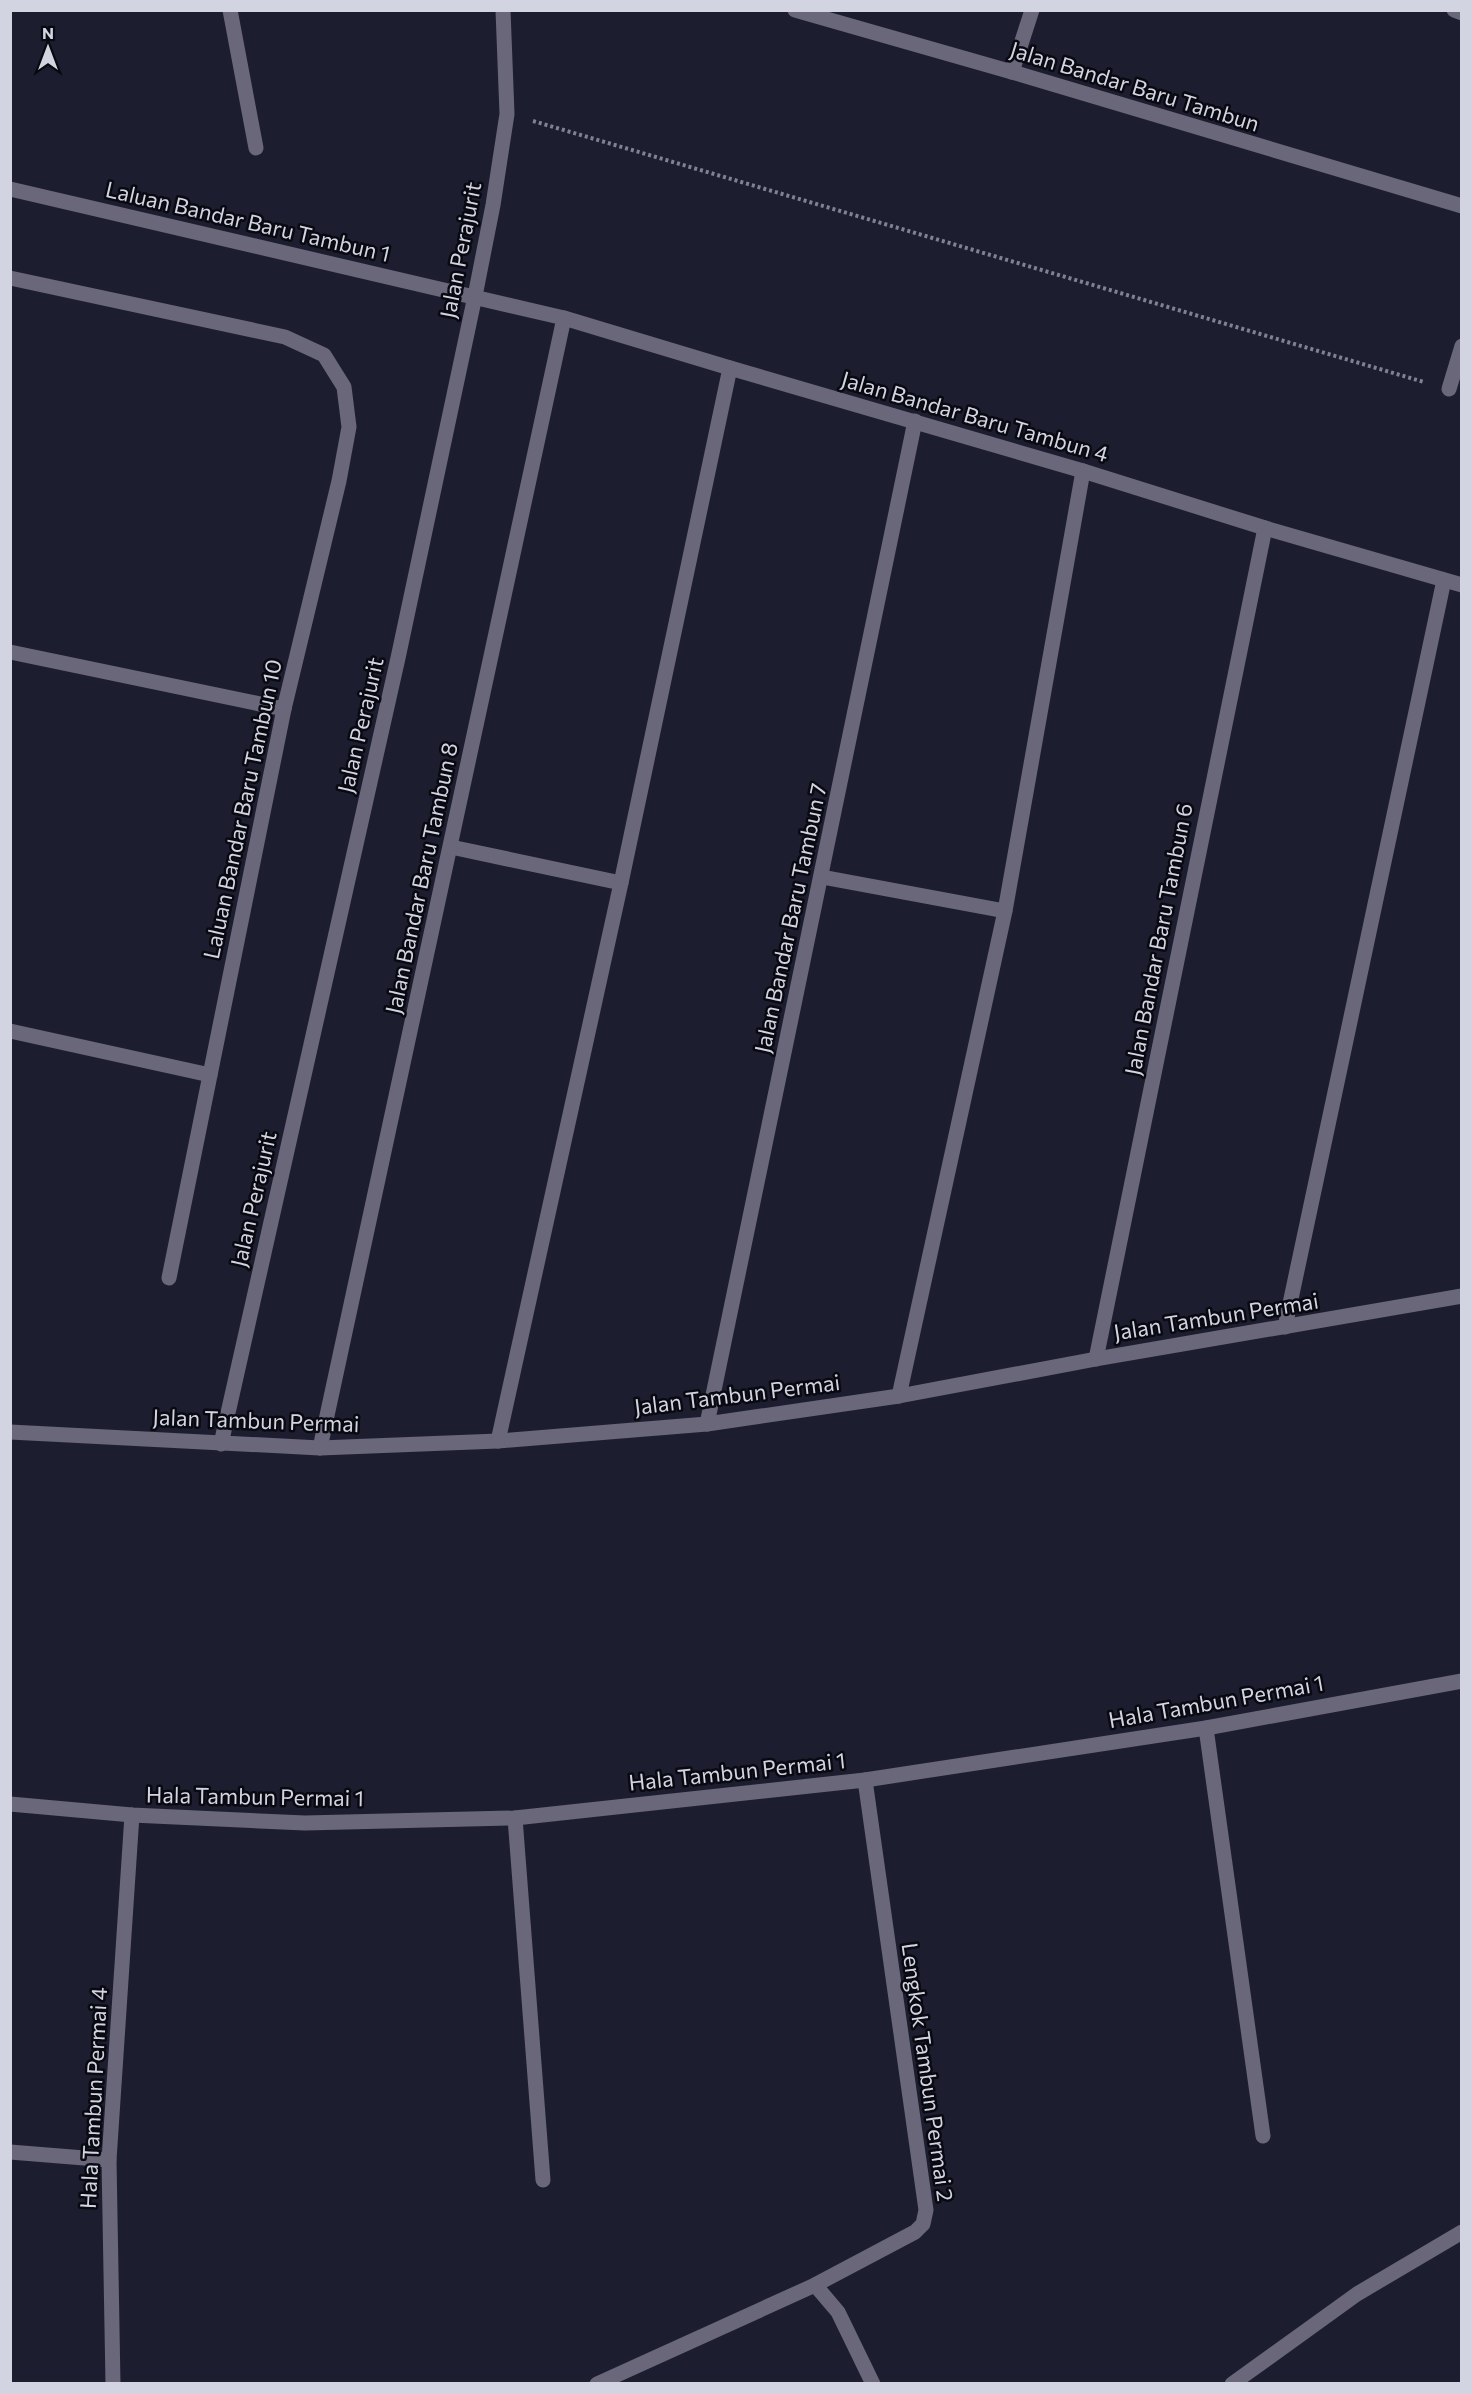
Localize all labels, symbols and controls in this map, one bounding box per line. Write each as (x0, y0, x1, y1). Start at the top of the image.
north arrow (18, 18, 78, 78)
text: N (42, 23, 54, 42)
street label: Jalan Bandar Baru Tambun (1007, 35, 1263, 137)
street label: Laluan Bandar Baru Tambun 1 (103, 175, 393, 267)
street label: Jalan Perajurit (434, 180, 486, 320)
street label: Jalan Bandar Baru Tambun 4 (838, 365, 1112, 467)
street label: Jalan Perajurit (331, 655, 389, 795)
street label: Laluan Bandar Baru Tambun 10 (197, 657, 287, 961)
street label: Jalan Bandar Baru Tambun 8 (379, 740, 463, 1016)
street label: Jalan Bandar Baru Tambun 7 (748, 781, 832, 1055)
street label: Jalan Bandar Baru Tambun 6 (1118, 801, 1198, 1077)
street label: Jalan Perajurit (224, 1129, 282, 1269)
street label: Jalan Tambun Permai (1112, 1286, 1320, 1346)
street label: Jalan Tambun Permai (633, 1368, 841, 1420)
street label: Jalan Tambun Permai (152, 1403, 360, 1437)
street label: Hala Tambun Permai 1 (1106, 1669, 1326, 1733)
street label: Hala Tambun Permai 1 (627, 1746, 847, 1796)
street label: Hala Tambun Permai 1 (146, 1781, 364, 1811)
street label: Lengkok Tambun Permai 2 (896, 1941, 960, 2203)
street label: Hala Tambun Permai 4 (74, 1986, 112, 2210)

